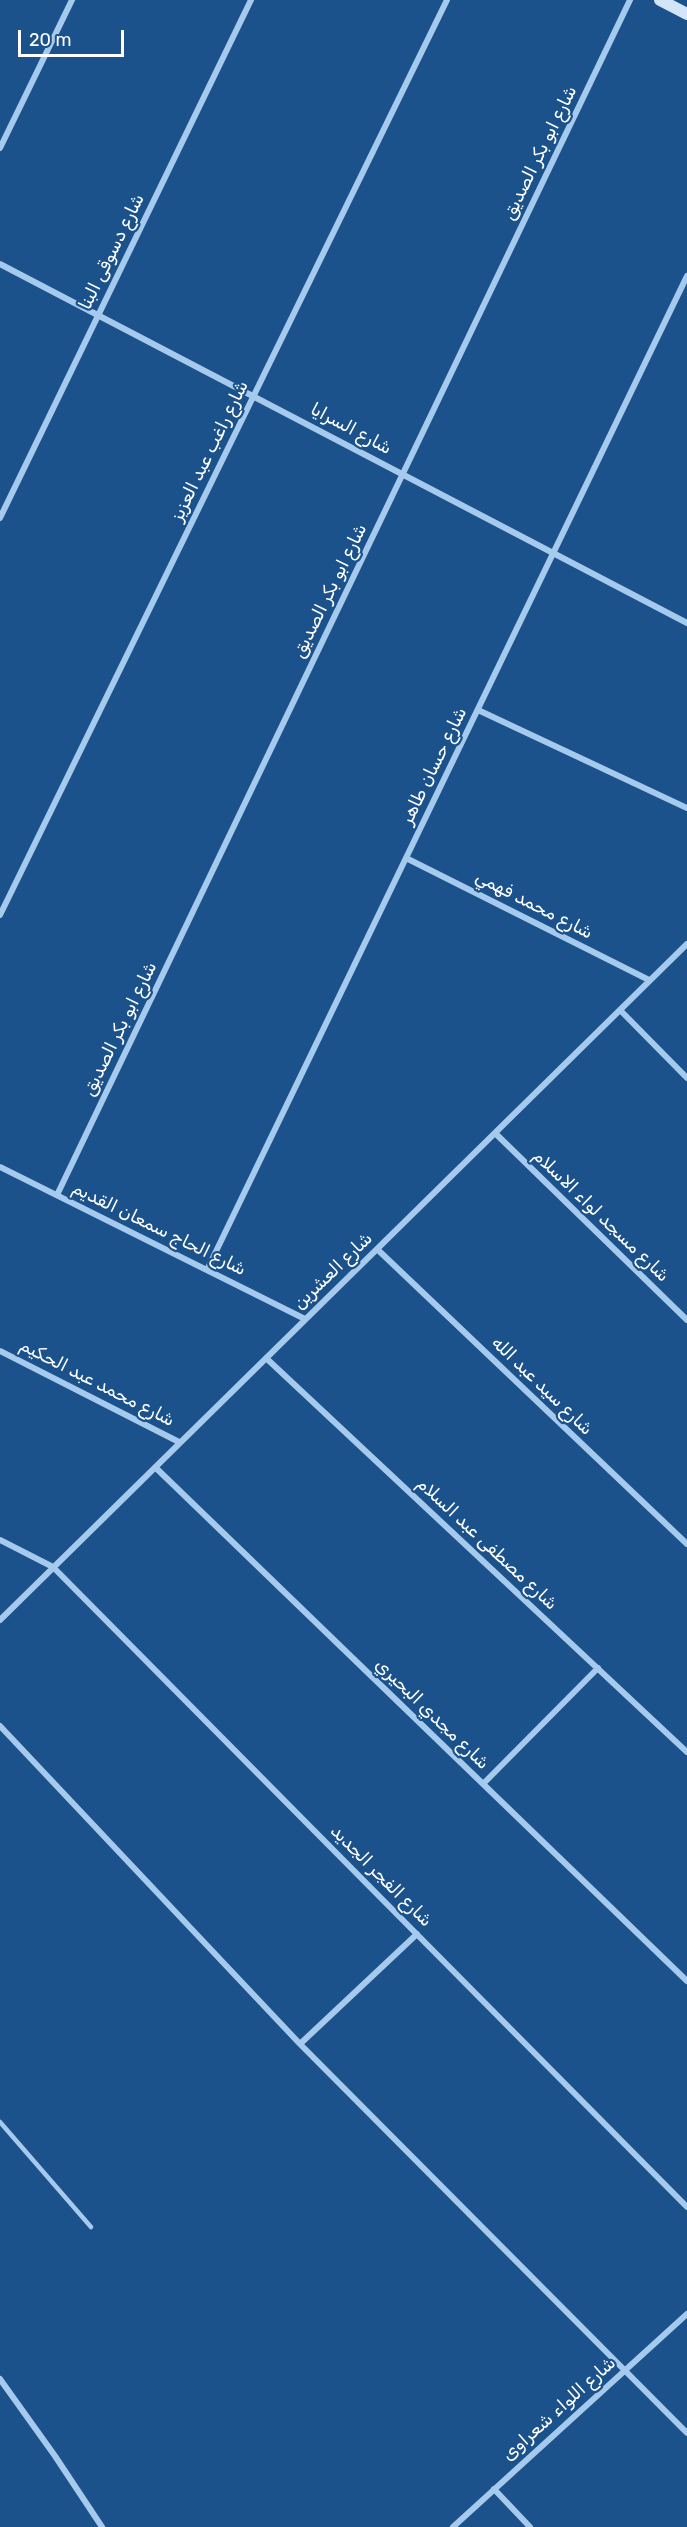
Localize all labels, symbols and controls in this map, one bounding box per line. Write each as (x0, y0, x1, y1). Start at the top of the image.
scale bar (21, 18, 128, 56)
text: 20 m (29, 29, 71, 51)
street label: شارع ابو بكر الصديق (498, 82, 582, 224)
street label: شارع دسوقى البنا (75, 190, 149, 314)
street label: شارع راغب عبد العزيز (167, 377, 253, 525)
street label: شارع السرايا (307, 399, 395, 459)
street label: شارع ابو بكر الصديق (288, 520, 372, 662)
street label: شارع حسان طاهر (396, 704, 472, 828)
street label: شارع محمد فهمي (472, 866, 596, 944)
street label: شارع ابو بكر الصديق (78, 958, 162, 1100)
street label: شارع مسجد لواء الاسلام (528, 1145, 674, 1287)
street label: شارع الحاج سمعان القديم (69, 1177, 249, 1281)
street label: شارع العشرين (289, 1228, 377, 1314)
street label: شارع سيد عبد الله (487, 1332, 597, 1440)
street label: شارع محمد عبد الحكيم (16, 1335, 178, 1431)
street label: شارع مصطفى عبد السلام (412, 1473, 562, 1615)
street label: شارع مجدي البحيري (370, 1654, 494, 1774)
street label: شارع الفجر الجديد (325, 1820, 437, 1932)
street label: شارع اللواء شعراوى (498, 2352, 620, 2466)

